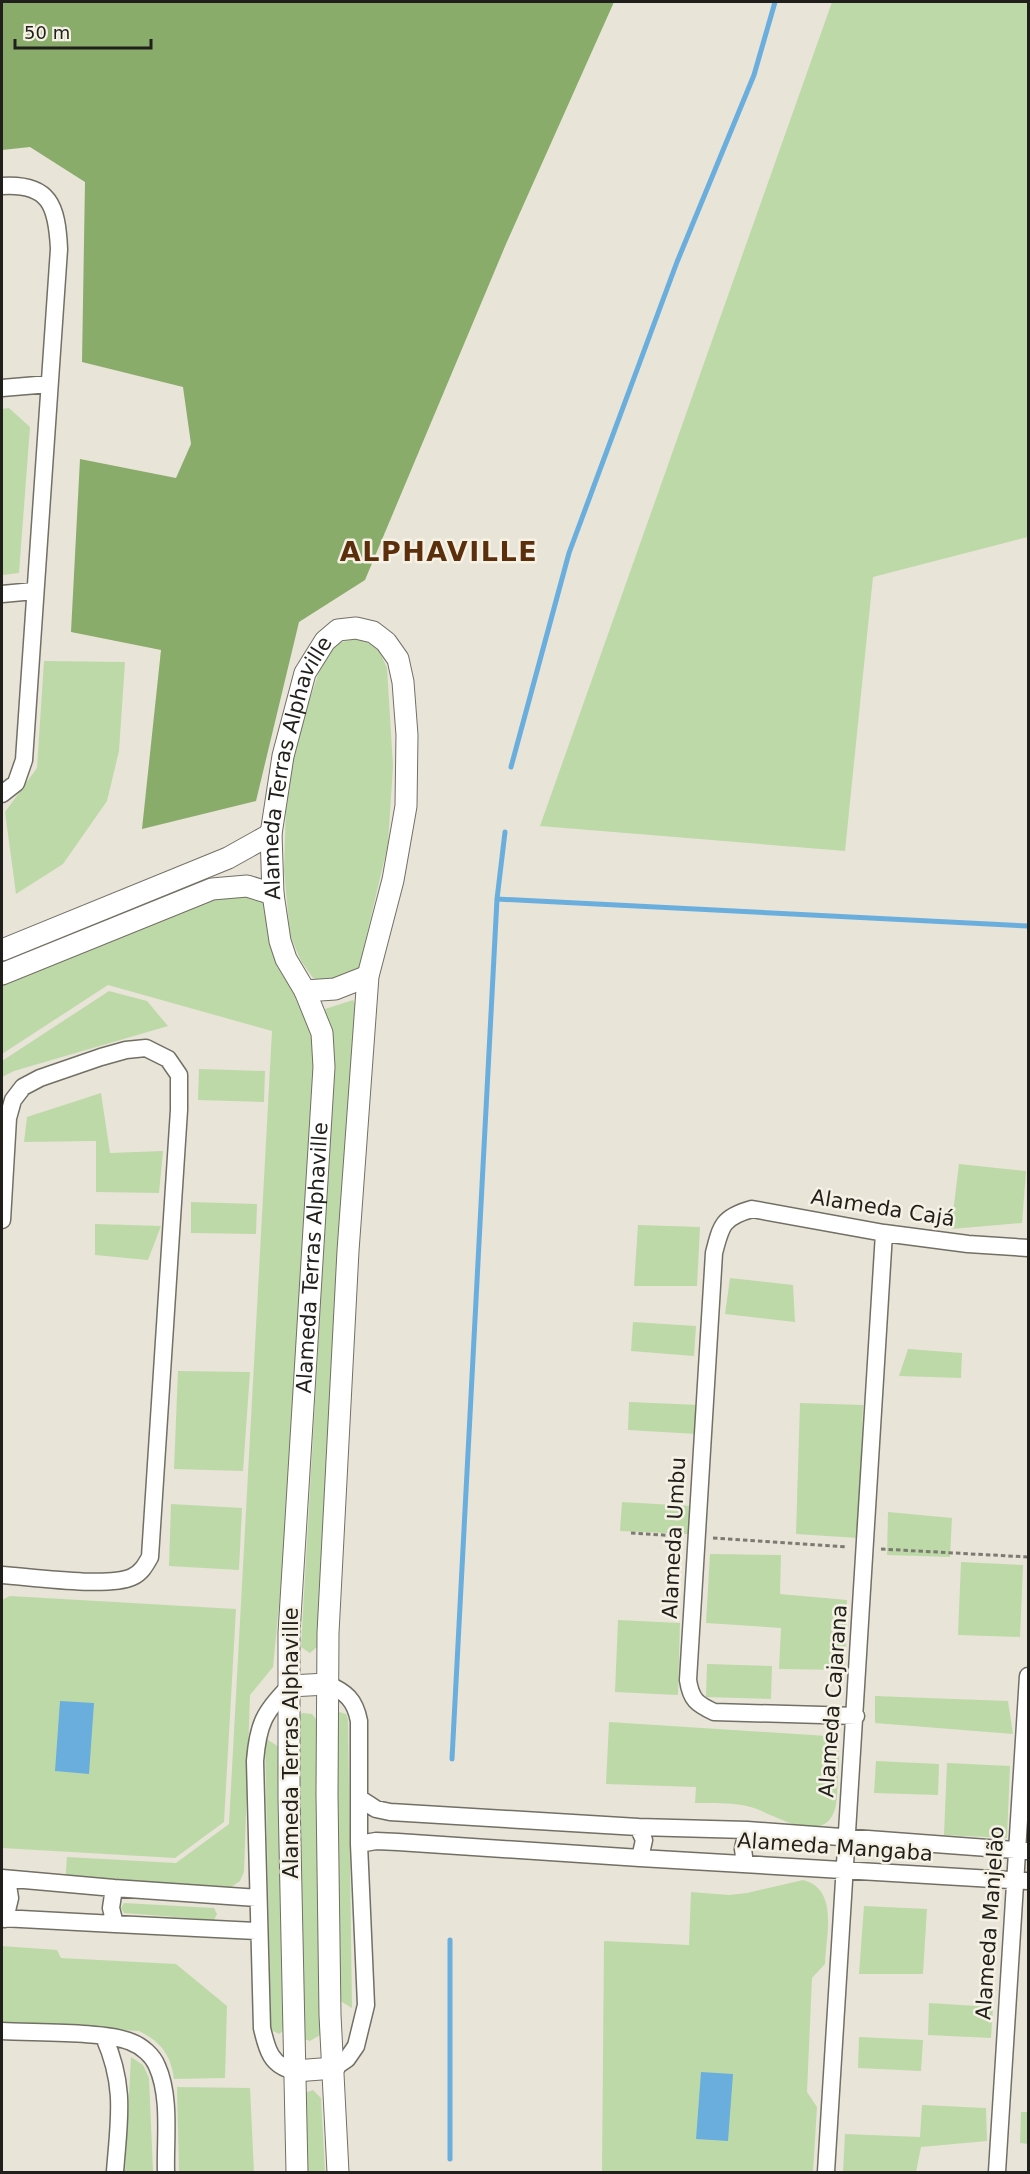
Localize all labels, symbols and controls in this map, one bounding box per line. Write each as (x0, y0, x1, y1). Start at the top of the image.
scale bar (15, 12, 152, 50)
text: 50 m (24, 22, 70, 43)
district label: ALPHAVILLE (340, 536, 538, 567)
street label: Alameda Terras Alphaville (259, 632, 337, 900)
street label: Alameda Terras Alphaville (292, 1122, 333, 1394)
street label: Alameda Cajá (809, 1185, 957, 1231)
street label: Alameda Umbu (658, 1457, 690, 1619)
street label: Alameda Cajarana (814, 1604, 852, 1798)
street label: Alameda Terras Alphaville (279, 1607, 303, 1879)
street label: Alameda Manjelão (971, 1825, 1009, 2021)
street label: Alameda Mangaba (736, 1828, 934, 1866)

